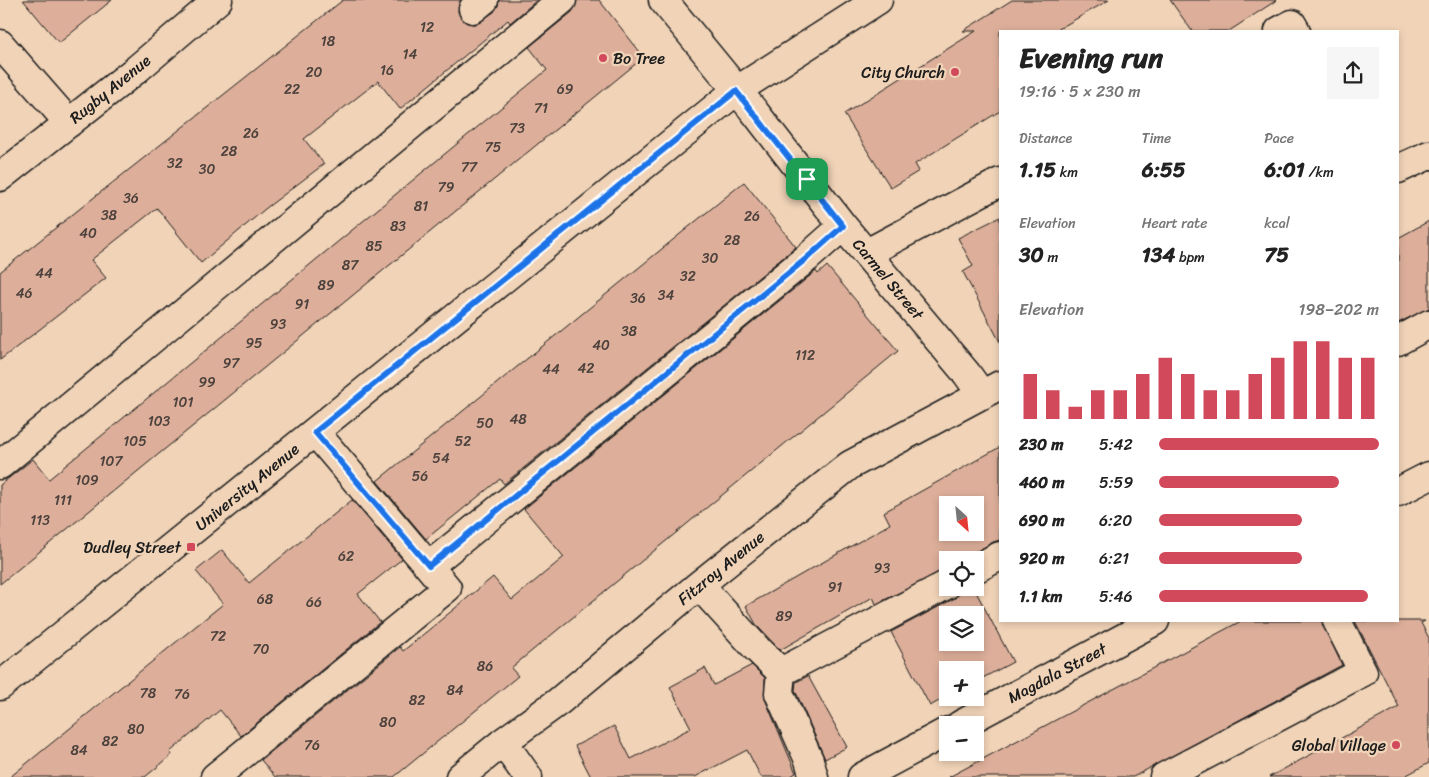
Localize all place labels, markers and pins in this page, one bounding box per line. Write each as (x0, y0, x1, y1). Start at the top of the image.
place label: Bo Tree (613, 44, 665, 73)
marker: Bo Tree (597, 52, 609, 64)
place label: City Church (861, 58, 945, 87)
marker: City Church (949, 66, 961, 78)
pin (786, 158, 828, 200)
place label: Dudley Street (83, 533, 182, 562)
marker: Dudley Street (185, 541, 197, 553)
place label: Global Village (1292, 731, 1386, 760)
marker: Global Village (1390, 739, 1402, 751)

